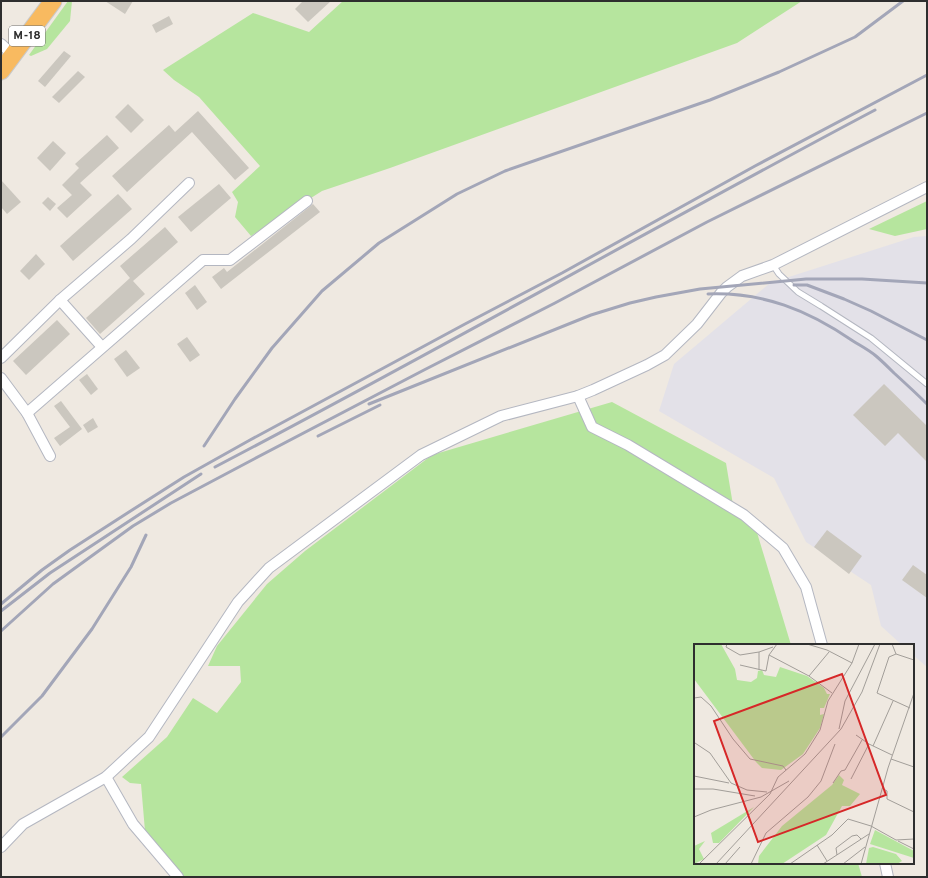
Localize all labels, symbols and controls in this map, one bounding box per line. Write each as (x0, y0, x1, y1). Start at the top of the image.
road number: М-18 (9, 26, 45, 46)
inset map (694, 644, 914, 864)

